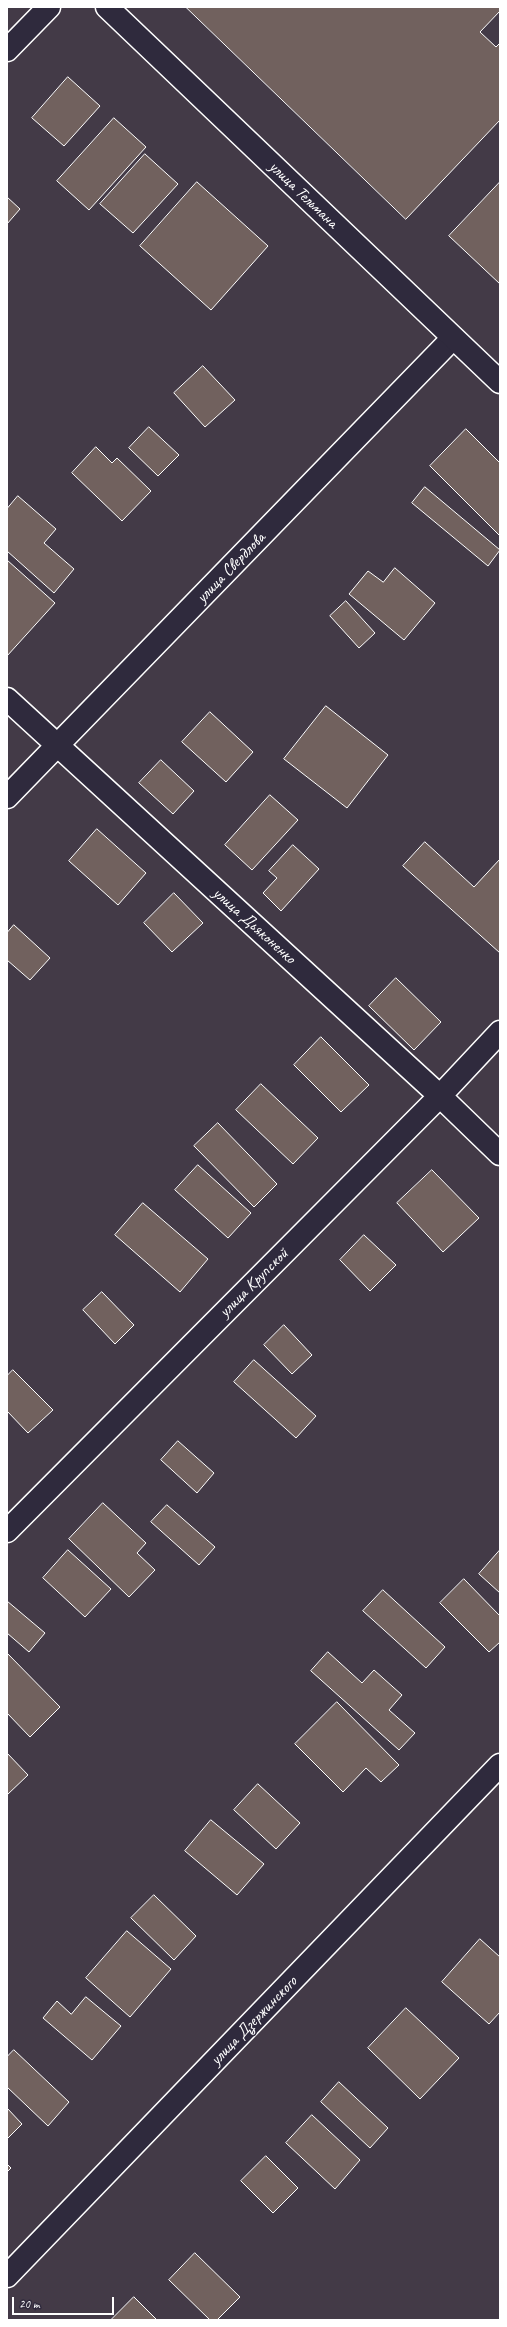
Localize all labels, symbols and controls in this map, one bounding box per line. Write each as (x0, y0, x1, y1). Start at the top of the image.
street label: улица Тельмана (264, 157, 342, 233)
street label: улица Свердлова (192, 528, 270, 608)
street label: улица Дьяконенко (208, 883, 300, 969)
street label: улица Крупской (215, 1244, 293, 1322)
street label: улица Дзержинского (206, 1972, 302, 2070)
scale bar (14, 2289, 116, 2315)
text: 20 m (19, 2296, 39, 2312)

